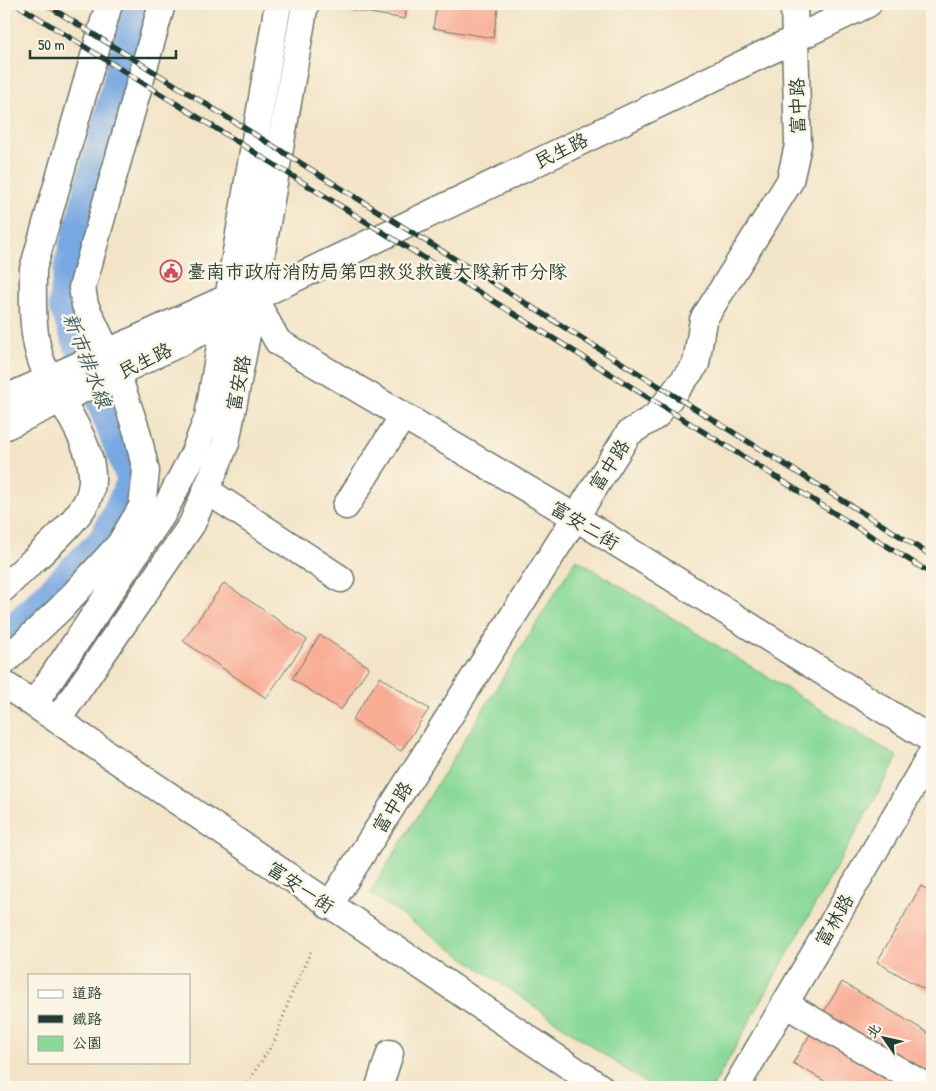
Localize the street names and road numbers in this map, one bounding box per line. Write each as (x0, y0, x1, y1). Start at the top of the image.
street label: 富中路 (784, 77, 810, 135)
street label: 民生路 (530, 126, 592, 174)
street label: 民生路 (114, 336, 176, 384)
street label: 富安路 (220, 353, 256, 413)
street label: 富中路 (583, 434, 635, 496)
street label: 富安二街 (546, 494, 624, 556)
street label: 富中路 (366, 776, 418, 838)
street label: 富安一街 (262, 855, 340, 919)
street label: 富林路 (808, 889, 860, 951)

